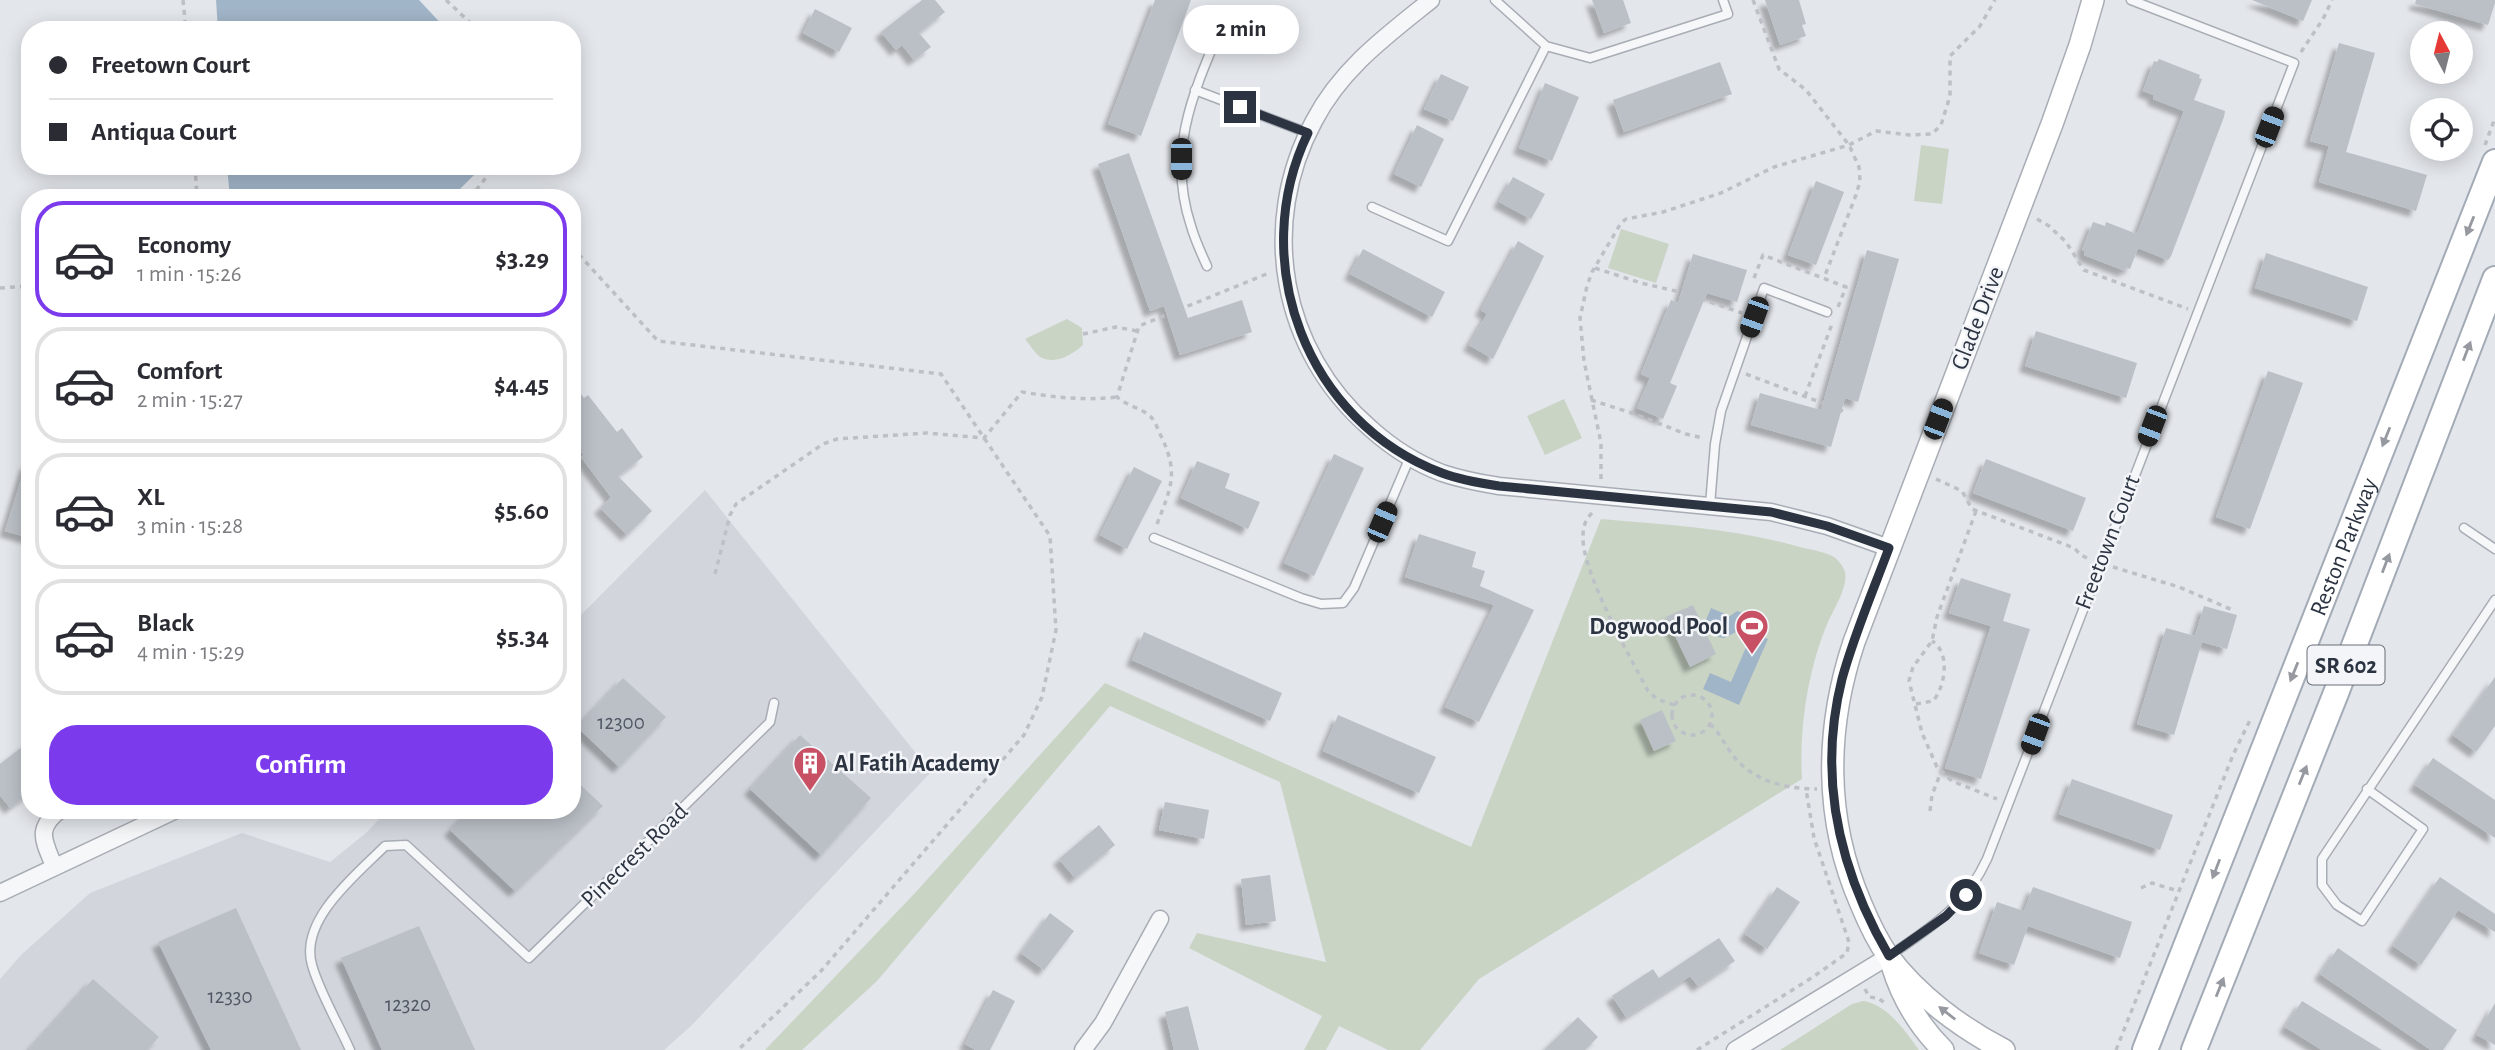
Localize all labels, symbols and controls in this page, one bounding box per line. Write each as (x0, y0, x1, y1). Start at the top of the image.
callout: 2 min (1182, 6, 1298, 55)
text: 2 min (1215, 18, 1267, 41)
north arrow (2410, 21, 2473, 84)
map controls (2410, 21, 2473, 161)
text: Freetown Court (91, 52, 250, 78)
route end (1224, 91, 1256, 123)
button: locate (2410, 98, 2473, 161)
car (2252, 104, 2287, 150)
text: Antiqua Court (91, 119, 237, 145)
car (1171, 138, 1192, 180)
one-way arrow (2464, 215, 2475, 236)
icon: car (53, 228, 116, 291)
text: Economy (137, 232, 231, 258)
text: $3.29 (495, 246, 549, 272)
text: 1 min · 15:26 (137, 263, 241, 286)
street label: Glade Drive (1947, 263, 2009, 373)
car (1737, 294, 1772, 340)
one-way arrow (2462, 340, 2473, 361)
icon: car (53, 354, 116, 417)
text: Comfort (137, 358, 222, 384)
text: $4.45 (494, 372, 549, 398)
text: 2 min · 15:27 (137, 389, 243, 412)
car (1921, 396, 1956, 442)
car (2135, 403, 2170, 449)
one-way arrow (2381, 427, 2392, 448)
street label: Freetown Court (2071, 472, 2145, 613)
street label: Reston Parkway (2306, 475, 2382, 619)
icon: car (53, 480, 116, 543)
text: XL (137, 484, 164, 510)
text: $5.60 (494, 498, 549, 524)
car (1365, 499, 1400, 545)
text: 3 min · 15:28 (137, 515, 243, 538)
one-way arrow (2380, 553, 2391, 574)
icon: car (53, 606, 116, 669)
sports icon: Dogwood Pool (1733, 607, 1771, 656)
text: Black (137, 610, 194, 636)
place label: Dogwood Pool (1589, 615, 1728, 639)
text: $5.34 (496, 624, 549, 650)
text: 4 min · 15:29 (137, 641, 245, 664)
road number: SR 602 (2308, 646, 2384, 684)
one-way arrow (2288, 661, 2299, 682)
car (2018, 711, 2053, 757)
house number: 12300 (597, 712, 645, 733)
button: Confirm (49, 725, 553, 805)
building icon: Al Fatih Academy (791, 744, 829, 793)
place label: Al Fatih Academy (834, 752, 1000, 776)
one-way arrow (2298, 764, 2309, 785)
street label: Pinecrest Road (577, 799, 693, 912)
one-way arrow (2211, 858, 2222, 879)
route start (1950, 879, 1982, 911)
one-way arrow (2214, 976, 2225, 997)
house number: 12330 (207, 986, 253, 1007)
house number: 12320 (385, 994, 431, 1015)
one-way arrow (1938, 1006, 1955, 1021)

